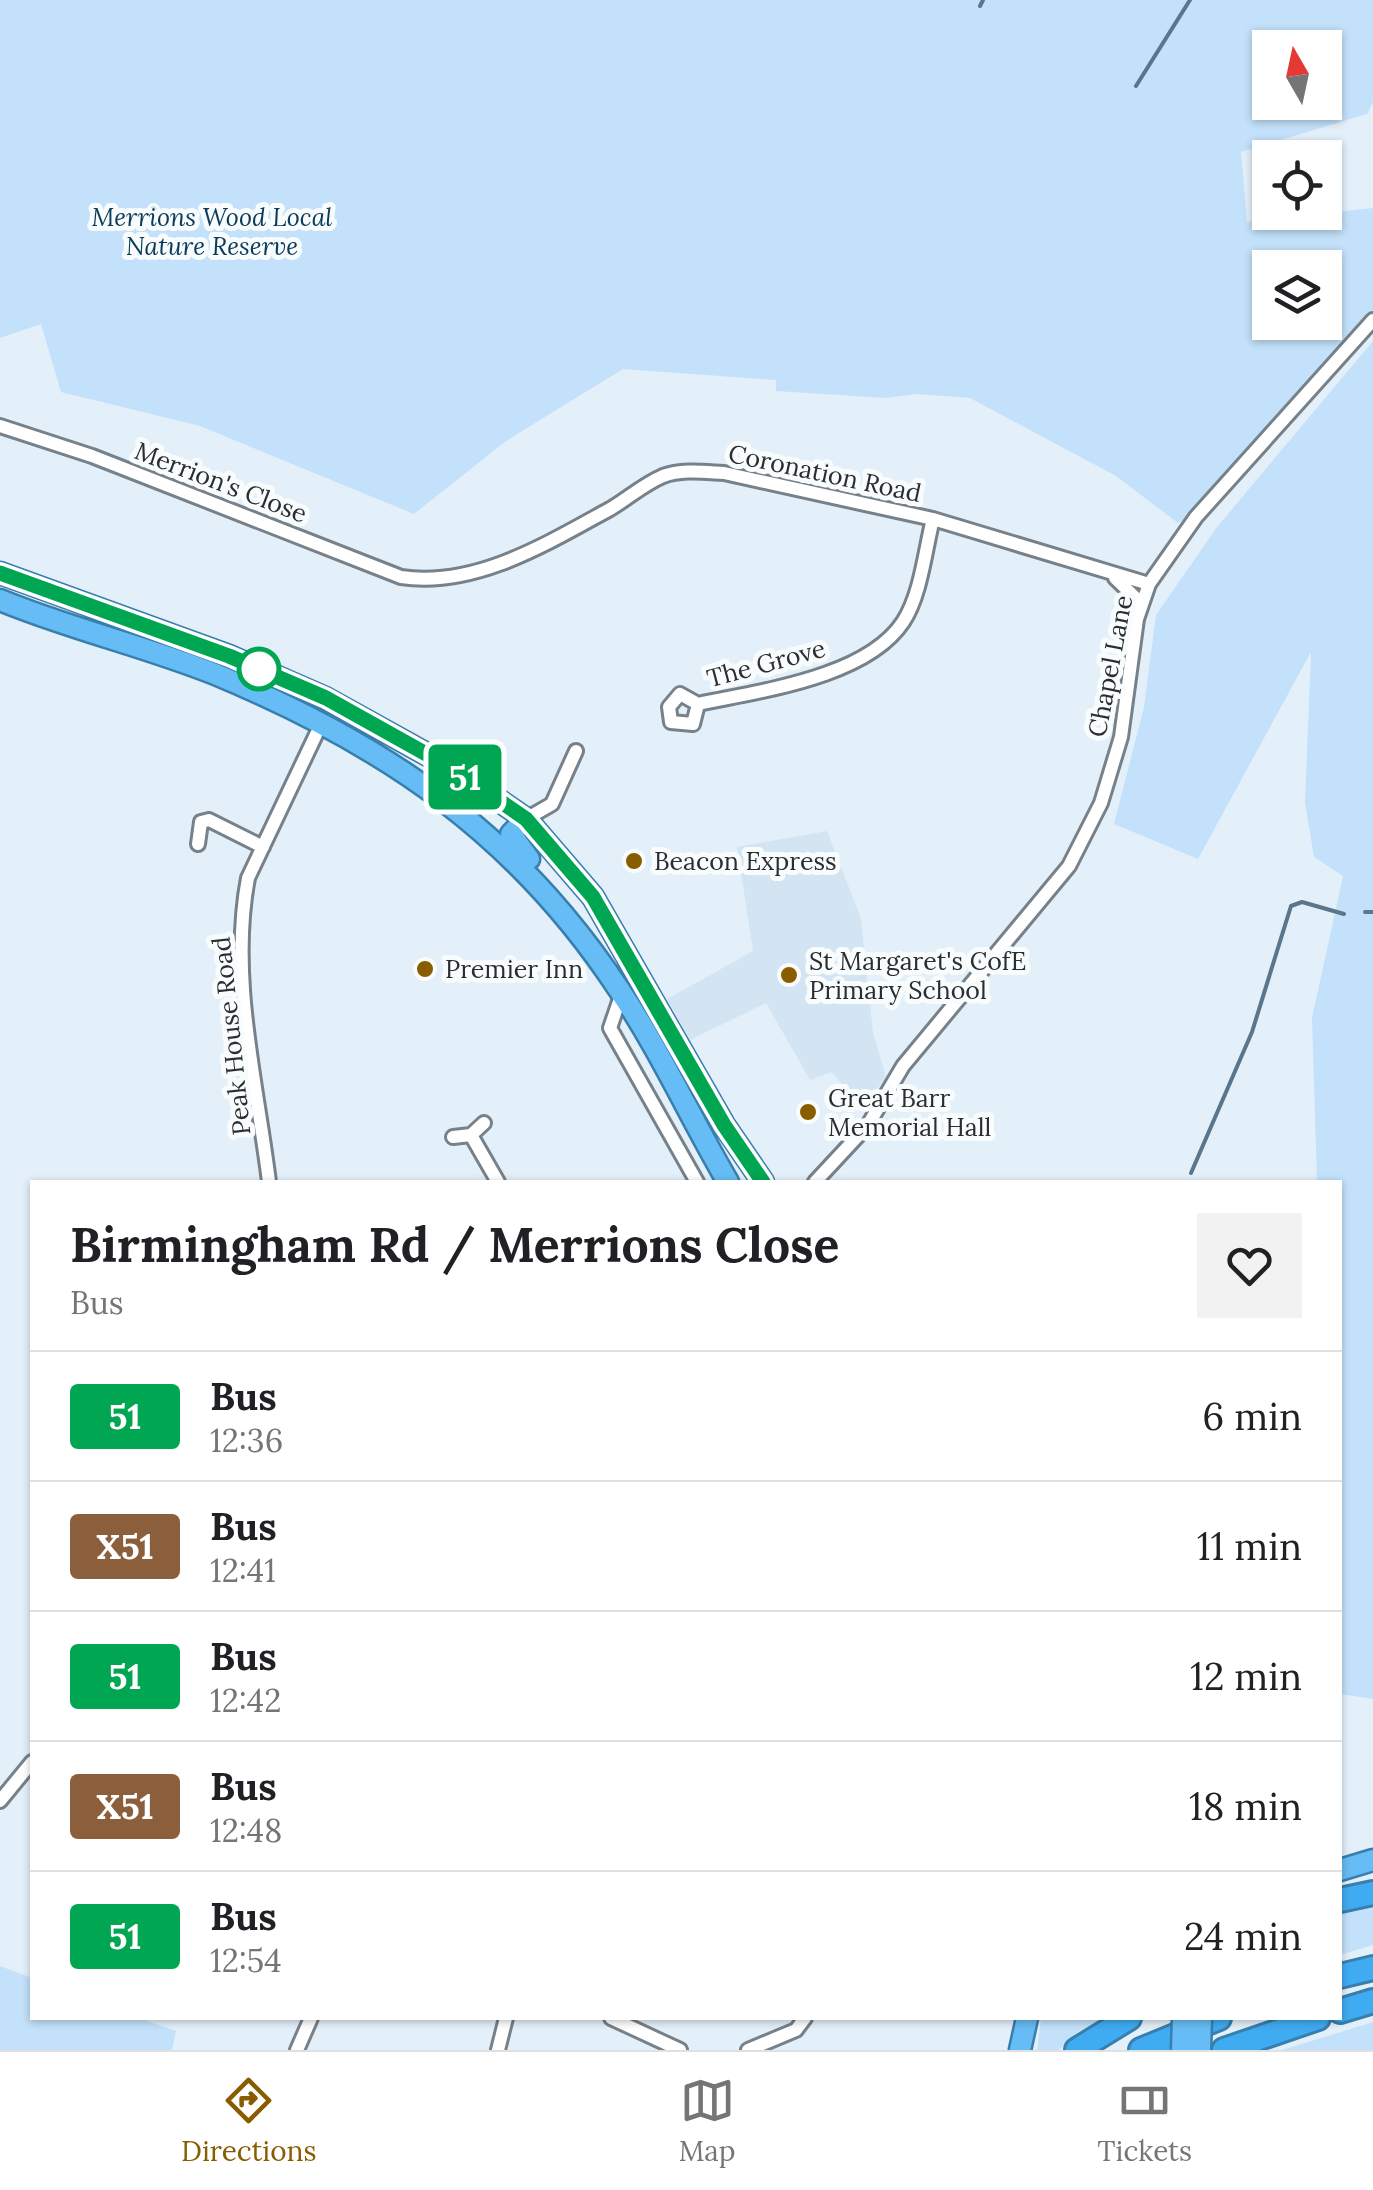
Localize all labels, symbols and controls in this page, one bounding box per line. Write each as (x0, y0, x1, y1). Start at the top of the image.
north arrow (1252, 30, 1342, 120)
map controls (1252, 30, 1342, 340)
button: locate (1252, 140, 1342, 230)
park label: Merrions Wood Local Nature Reserve (92, 201, 332, 262)
button: layers (1252, 250, 1342, 340)
street label: Merrion's Close (130, 434, 312, 530)
street label: Coronation Road (726, 437, 924, 509)
street label: Chapel Lane (1081, 592, 1139, 740)
street label: The Grove (703, 632, 829, 694)
unlabelled marker (238, 648, 280, 690)
line badge: 51 (420, 744, 510, 810)
text: 51 (448, 755, 482, 800)
place label: Beacon Express (654, 845, 837, 877)
marker: Beacon Express (623, 850, 645, 872)
street label: Peak House Road (205, 935, 257, 1137)
place label: St Margaret's CofE Primary School (809, 945, 1026, 1006)
place label: Premier Inn (445, 953, 583, 985)
marker: Premier Inn (414, 958, 436, 980)
marker: St Margaret's CofE Primary School (778, 964, 800, 986)
place label: Great Barr Memorial Hall (828, 1082, 991, 1143)
marker: Great Barr Memorial Hall (797, 1101, 819, 1123)
button: heart (1197, 1213, 1302, 1318)
text: Birmingham Rd / Merrions Close (70, 1214, 839, 1275)
text: Bus (70, 1282, 124, 1323)
text: Bus (210, 1372, 277, 1420)
text: 6 min (1202, 1392, 1302, 1440)
text: 51 (108, 1394, 142, 1439)
text: 12:36 (210, 1420, 283, 1461)
text: Bus (210, 1502, 277, 1550)
text: 11 min (1197, 1522, 1302, 1570)
text: X51 (96, 1524, 154, 1569)
text: 12:41 (210, 1550, 276, 1591)
text: Bus (210, 1632, 277, 1680)
text: 12 min (1190, 1652, 1302, 1700)
text: 51 (108, 1654, 142, 1699)
text: 12:42 (210, 1680, 281, 1721)
text: Bus (210, 1762, 277, 1810)
text: 18 min (1189, 1782, 1302, 1830)
text: X51 (96, 1784, 154, 1829)
text: 12:48 (210, 1810, 282, 1851)
text: Bus (210, 1892, 277, 1940)
text: 24 min (1184, 1912, 1302, 1960)
text: 51 (108, 1914, 142, 1959)
text: 12:54 (210, 1940, 282, 1981)
tab: Directions (181, 2073, 317, 2169)
tab: Map (679, 2073, 736, 2169)
tab: Tickets (1098, 2073, 1192, 2169)

